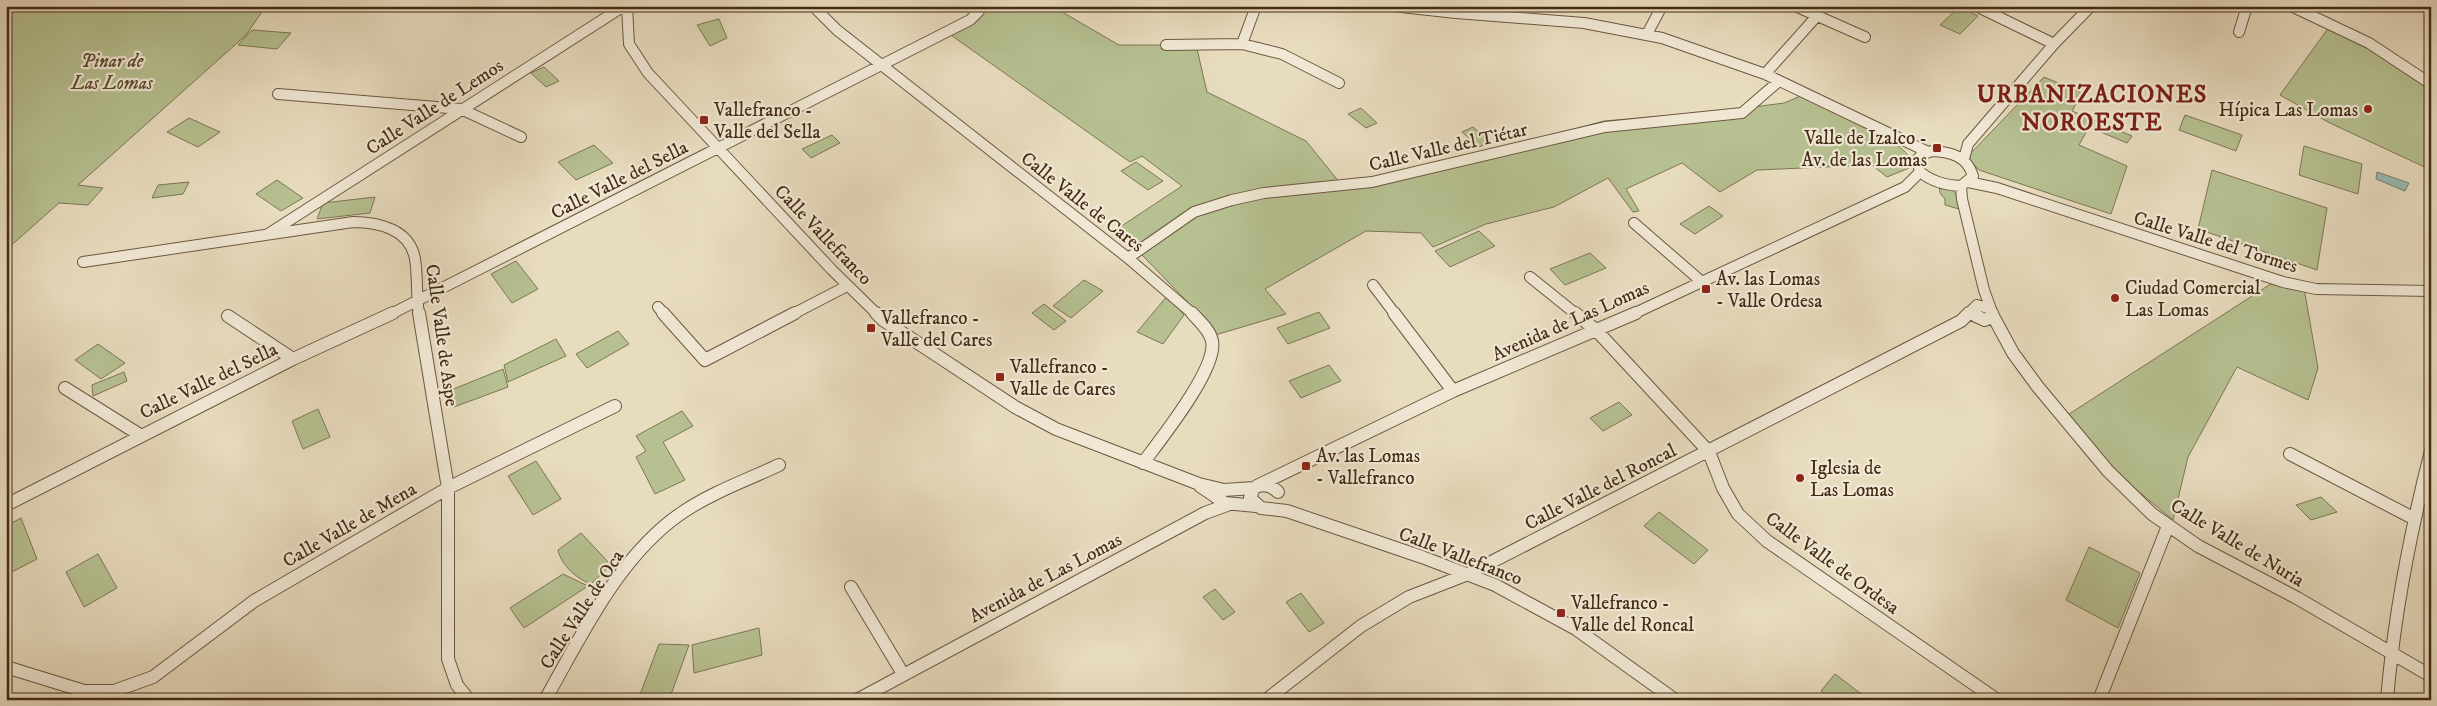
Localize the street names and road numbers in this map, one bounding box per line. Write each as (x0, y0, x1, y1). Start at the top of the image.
street label: Calle Valle de Lemos (362, 54, 508, 160)
street label: Calle Valle del Tiétar (1367, 118, 1530, 177)
street label: Calle Valle del Sella (547, 136, 692, 225)
street label: Calle Valle de Cares (1016, 147, 1148, 257)
street label: Calle Vallefranco (769, 180, 877, 290)
street label: Calle Valle del Tormes (2131, 207, 2300, 278)
street label: Calle Valle de Aspe (420, 263, 463, 408)
street label: Avenida de Las Lomas (1488, 276, 1653, 366)
street label: Calle Valle del Sella (136, 338, 281, 425)
street label: Calle Valle del Roncal (1521, 439, 1681, 535)
street label: Calle Valle de Mena (279, 478, 421, 573)
street label: Calle Valle de Nuria (2166, 494, 2308, 592)
street label: Calle Valle de Ordesa (1761, 507, 1904, 619)
street label: Calle Vallefranco (1395, 522, 1526, 591)
street label: Avenida de Las Lomas (965, 528, 1126, 628)
street label: Calle Valle de Oca (535, 546, 629, 674)

